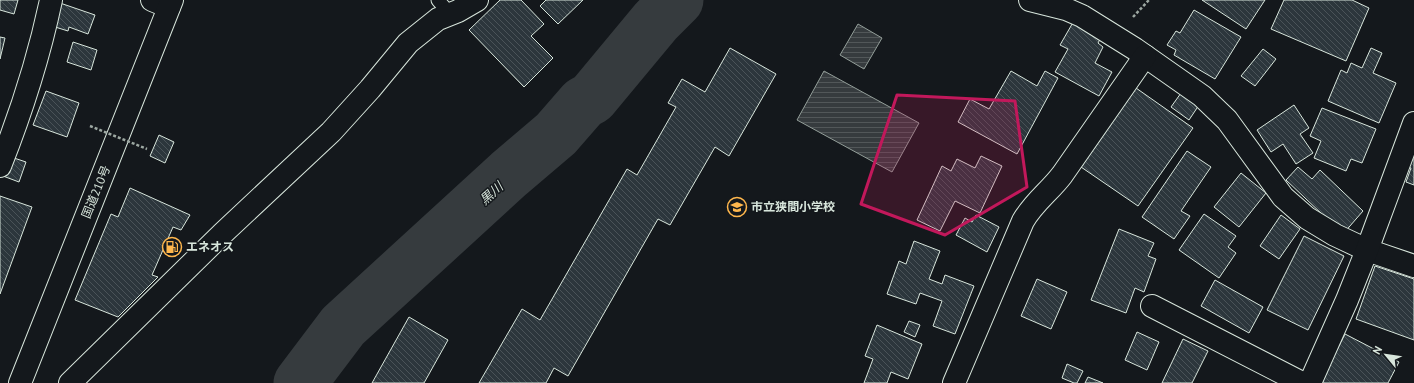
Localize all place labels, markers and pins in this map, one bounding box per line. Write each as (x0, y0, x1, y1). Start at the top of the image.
school or university icon: 市立狭間小学校 (726, 196, 748, 218)
place label: 市立狭間小学校 (751, 199, 835, 214)
fuel station icon: エネオス (161, 236, 183, 258)
place label: エネオス (186, 239, 234, 254)

